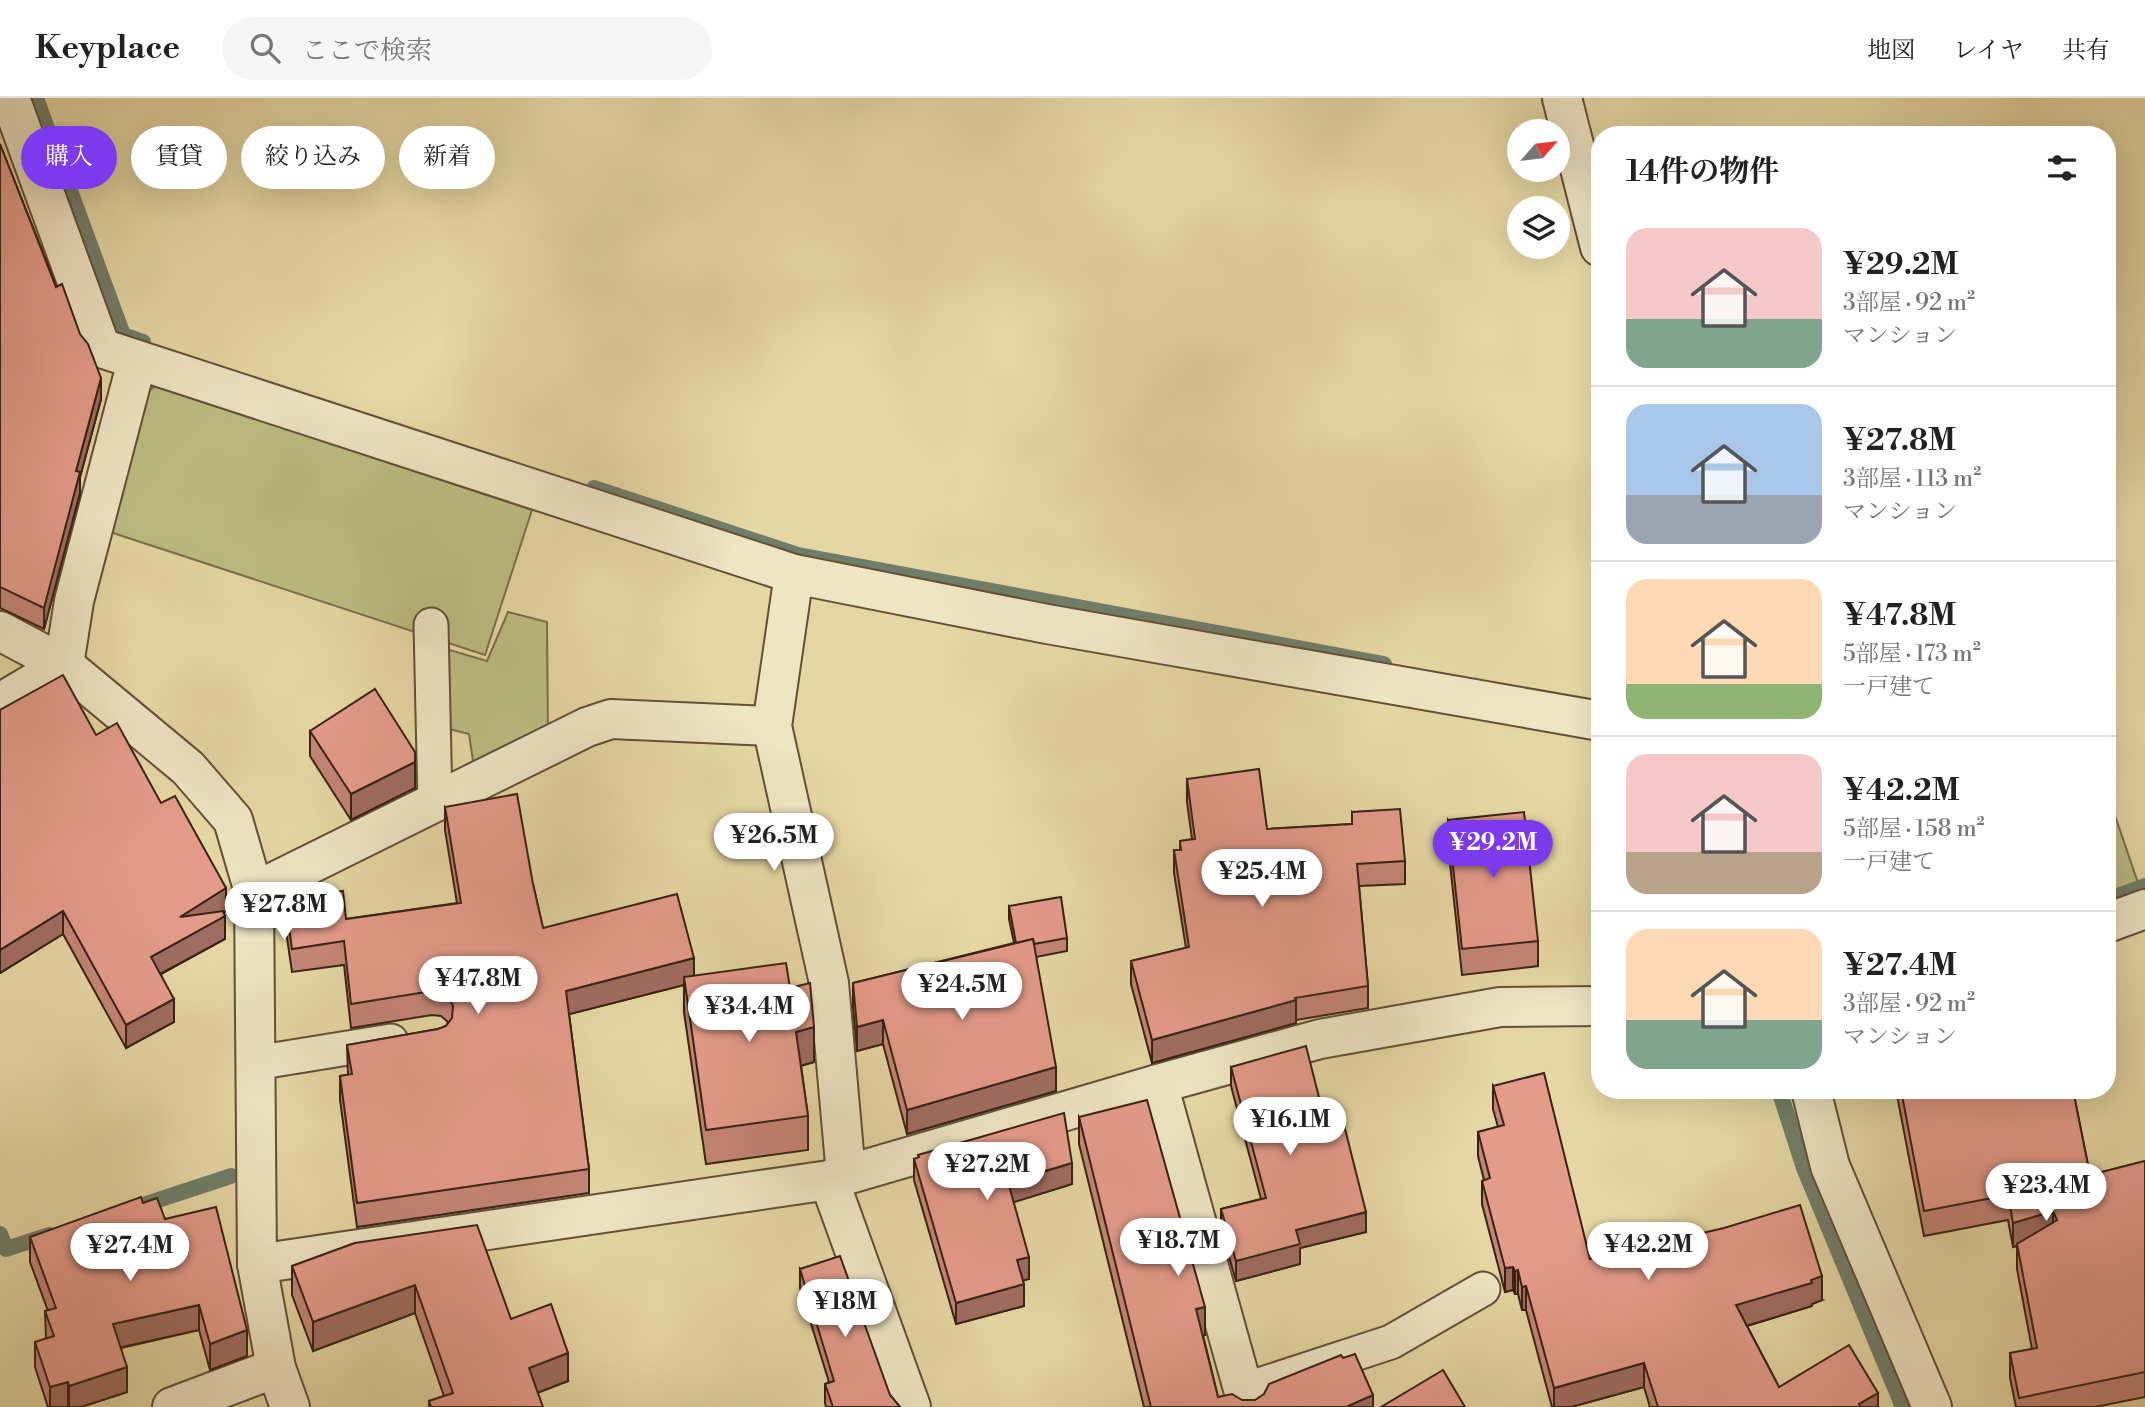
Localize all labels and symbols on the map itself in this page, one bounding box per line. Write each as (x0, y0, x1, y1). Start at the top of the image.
north arrow (1507, 119, 1570, 182)
pin: ¥26.5M (717, 814, 831, 873)
pin: ¥29.2M (1436, 820, 1550, 880)
pin: ¥25.4M (1205, 850, 1319, 909)
pin: ¥27.8M (227, 882, 341, 942)
pin: ¥47.8M (421, 956, 535, 1016)
pin: ¥24.5M (905, 962, 1019, 1022)
pin: ¥34.4M (692, 984, 806, 1044)
pin: ¥16.1M (1233, 1098, 1347, 1157)
pin: ¥27.2M (930, 1142, 1044, 1202)
pin: ¥23.4M (1989, 1164, 2103, 1223)
pin: ¥18.7M (1121, 1218, 1235, 1278)
pin: ¥42.2M (1591, 1222, 1705, 1282)
pin: ¥27.4M (73, 1224, 187, 1283)
pin: ¥18M (804, 1280, 886, 1339)

